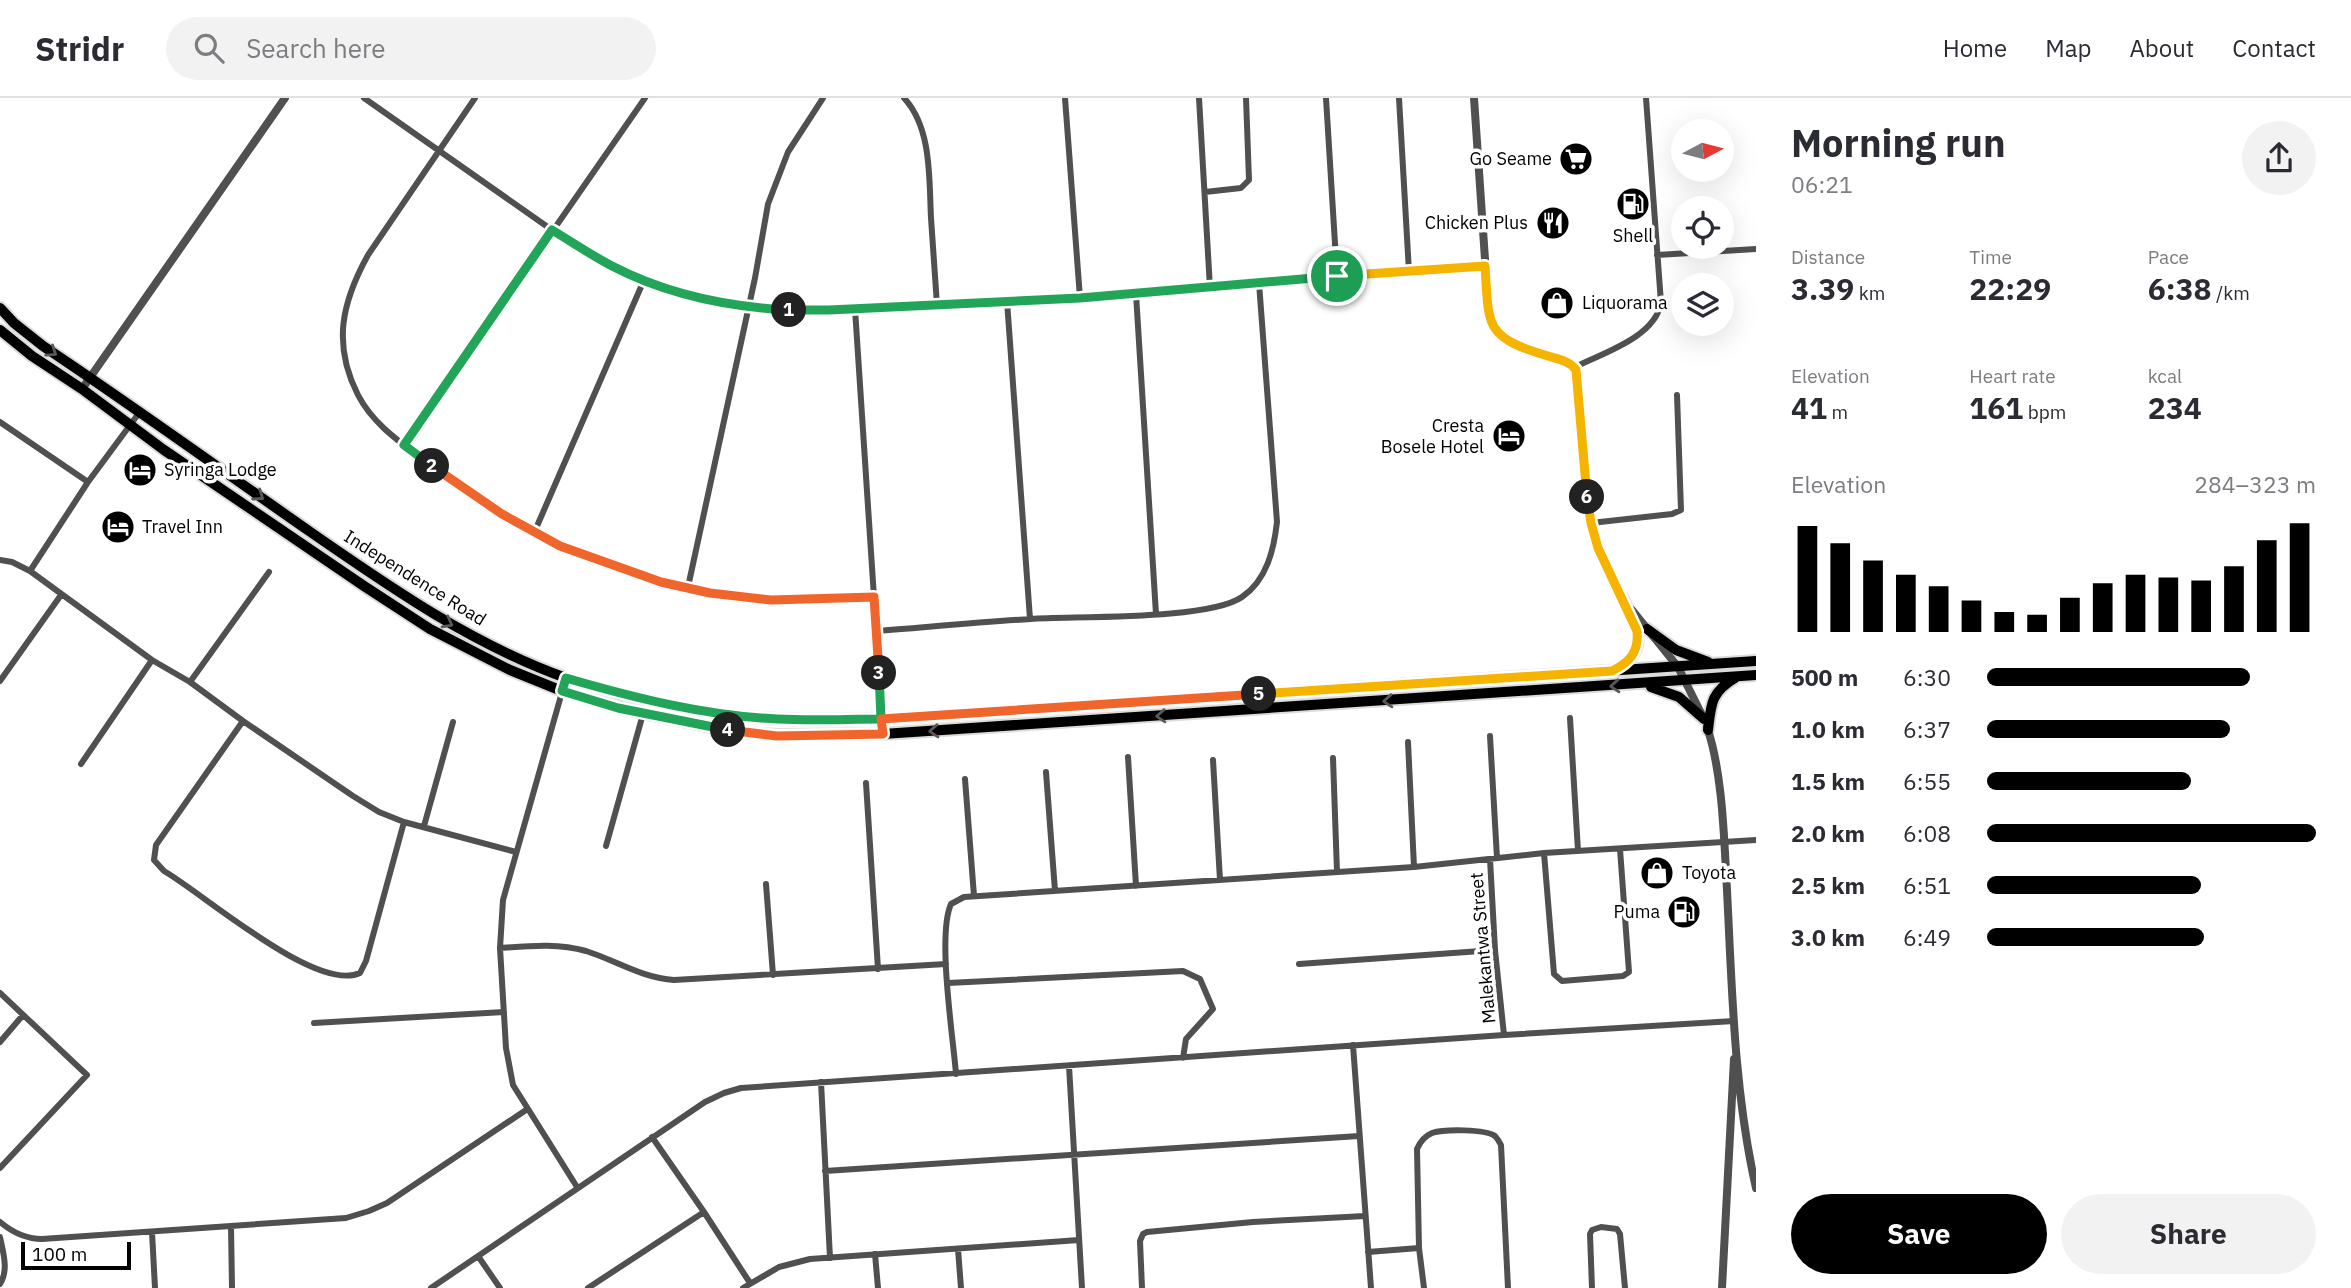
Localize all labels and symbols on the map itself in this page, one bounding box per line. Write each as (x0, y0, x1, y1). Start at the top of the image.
north arrow (1671, 119, 1734, 182)
supermarket icon: Go Seame (1557, 140, 1595, 178)
place label: Go Seame (1470, 147, 1552, 170)
fuel station icon: Shell (1614, 185, 1652, 223)
restaurant icon: Chicken Plus (1534, 204, 1572, 242)
place label: Chicken Plus (1425, 211, 1528, 234)
place label: Shell (1613, 224, 1653, 247)
pin (1307, 246, 1367, 306)
shop icon: Liquorama (1538, 284, 1576, 322)
place label: Liquorama (1582, 291, 1668, 314)
pin: 1 (772, 292, 806, 328)
one-way arrow (44, 344, 57, 356)
place label: Cresta Bosele Hotel (1381, 414, 1484, 458)
hotel icon: Cresta Bosele Hotel (1490, 417, 1528, 455)
pin: 2 (414, 448, 450, 484)
hotel icon: Syringa Lodge (121, 451, 159, 489)
place label: Syringa Lodge (164, 458, 277, 481)
pin: 6 (1570, 480, 1604, 514)
one-way arrow (251, 488, 264, 500)
hotel icon: Travel Inn (99, 508, 137, 546)
place label: Travel Inn (142, 515, 223, 538)
street label: Independence Road (340, 525, 491, 631)
one-way arrow (440, 615, 453, 628)
pin: 3 (862, 656, 896, 690)
pin: 5 (1242, 676, 1276, 712)
one-way arrow (1609, 678, 1620, 693)
one-way arrow (1382, 693, 1393, 708)
one-way arrow (1155, 708, 1166, 723)
pin: 4 (710, 712, 746, 748)
one-way arrow (928, 723, 939, 738)
shop icon: Toyota (1638, 854, 1676, 892)
place label: Toyota (1682, 861, 1736, 884)
street label: Malekantwa Street (1464, 872, 1501, 1024)
fuel station icon: Puma (1665, 893, 1703, 931)
place label: Puma (1614, 900, 1660, 923)
scale bar (21, 1239, 131, 1271)

